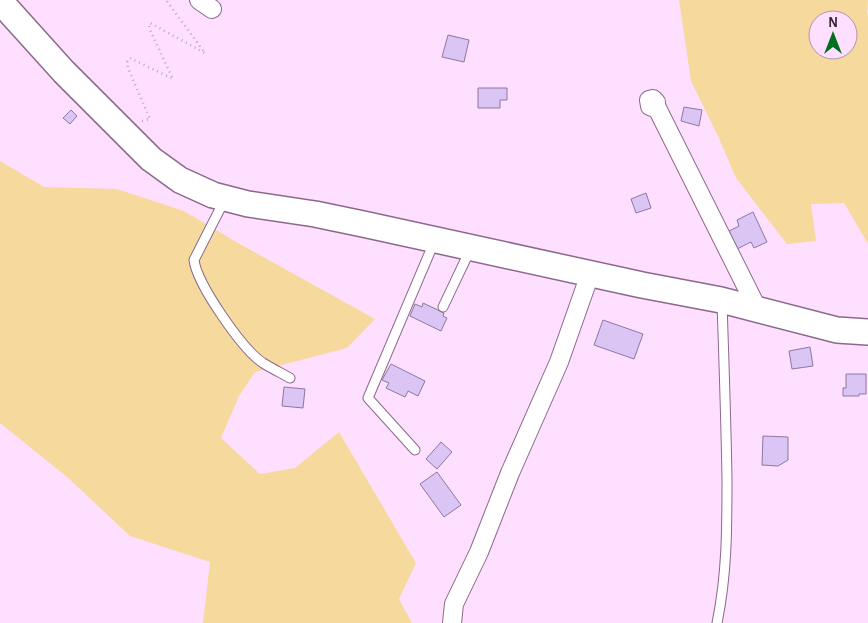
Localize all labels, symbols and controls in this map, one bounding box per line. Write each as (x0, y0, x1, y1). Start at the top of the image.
north arrow (808, 10, 858, 60)
text: N (828, 16, 838, 30)

